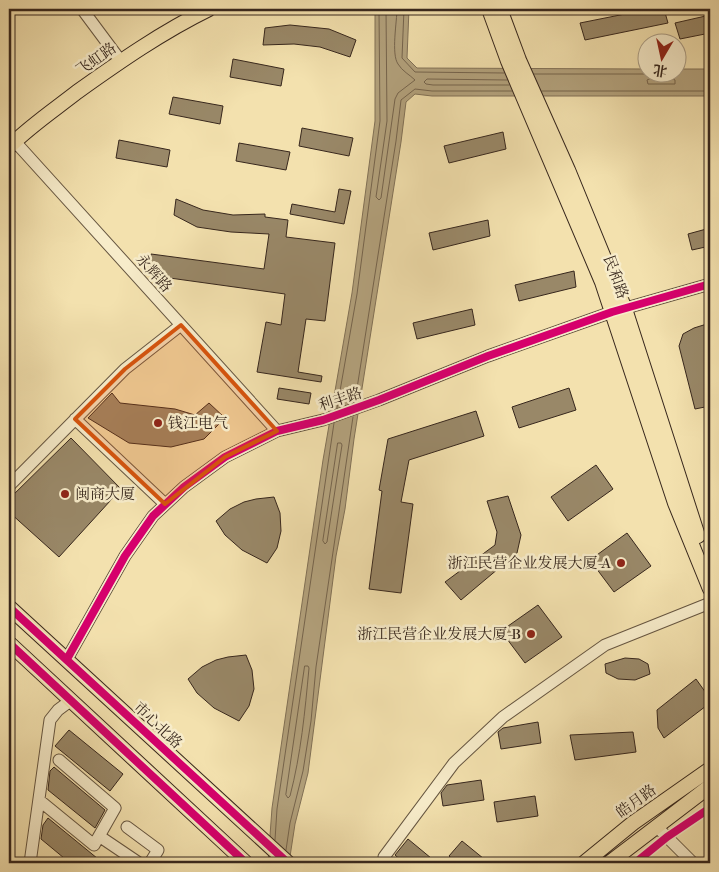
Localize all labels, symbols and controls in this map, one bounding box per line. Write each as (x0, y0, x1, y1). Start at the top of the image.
north arrow (636, 32, 686, 82)
street label: 飞虹路 (72, 39, 120, 79)
text: 北 (652, 61, 668, 80)
street label: 永辉路 (132, 250, 176, 296)
street label: 民和路 (600, 253, 632, 301)
street label: 利丰路 (316, 383, 364, 415)
place label: 钱江电气 (168, 414, 228, 432)
marker: 钱江电气 (152, 417, 164, 429)
place label: 闽商大厦 (75, 485, 135, 503)
marker: 闽商大厦 (59, 488, 71, 500)
place label: 浙江民营企业发展大厦-A (447, 554, 611, 572)
marker: 浙江民营企业发展大厦-A (615, 557, 627, 569)
place label: 浙江民营企业发展大厦-B (357, 625, 521, 643)
marker: 浙江民营企业发展大厦-B (525, 628, 537, 640)
street label: 市心北路 (130, 698, 186, 752)
street label: 皓月路 (613, 780, 659, 822)

